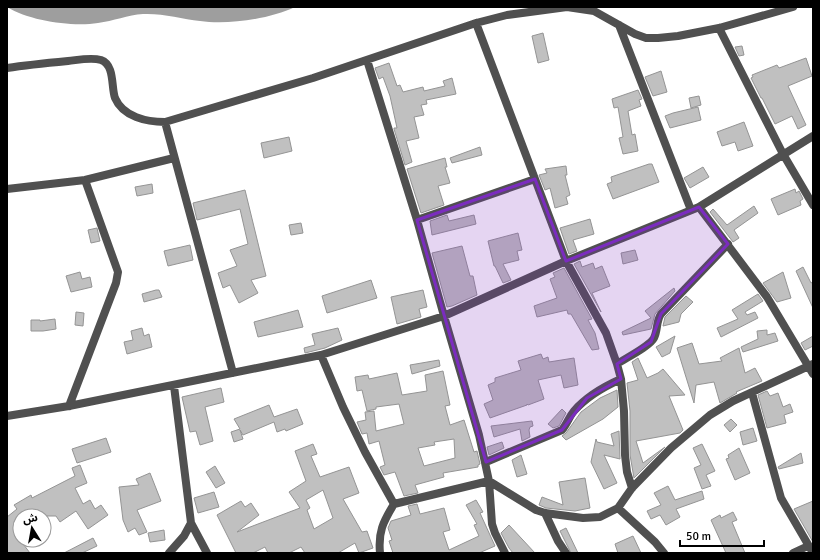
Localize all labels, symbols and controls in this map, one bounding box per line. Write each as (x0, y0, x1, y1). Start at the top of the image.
north arrow (12, 508, 52, 548)
text: ش (22, 511, 39, 526)
scale bar (680, 522, 764, 548)
text: 50 m (686, 529, 711, 544)

